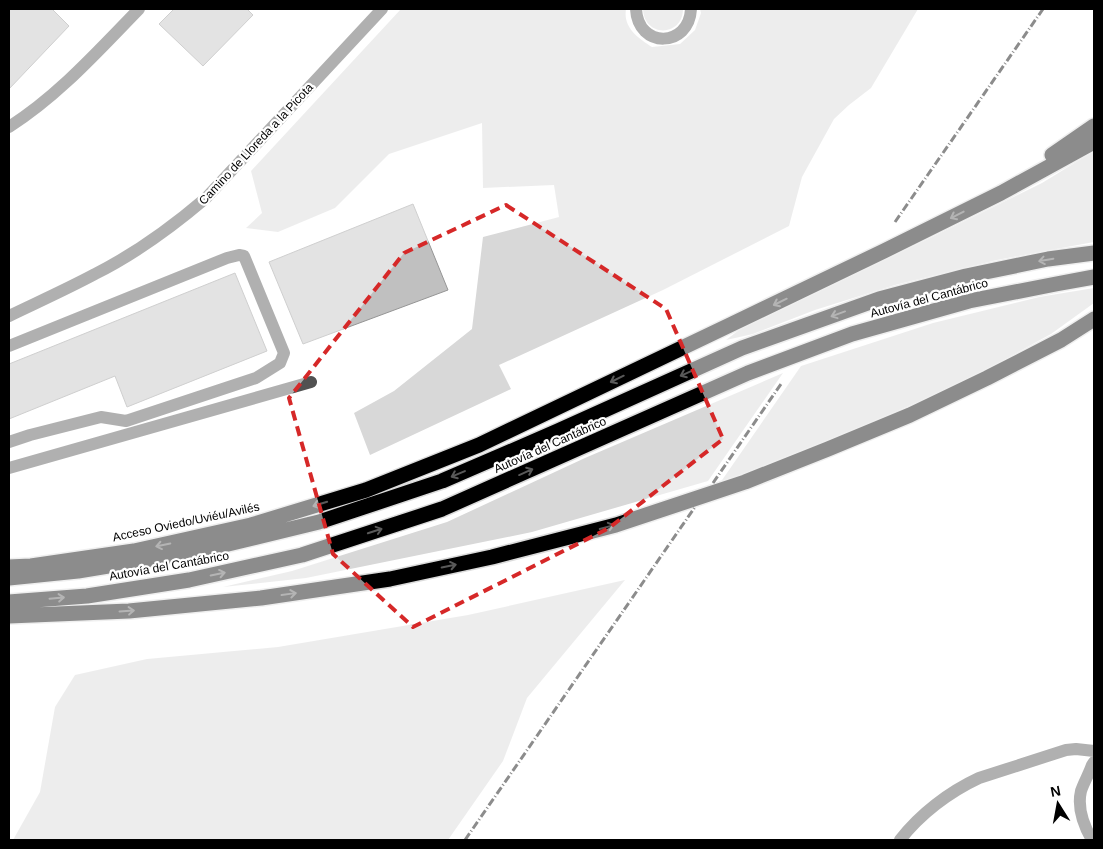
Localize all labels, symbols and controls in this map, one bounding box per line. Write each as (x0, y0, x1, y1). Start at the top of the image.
street label: Camino de Lloreda a la Picota (196, 80, 316, 208)
one-way arrow (950, 211, 965, 220)
one-way arrow (1038, 255, 1054, 265)
street label: Autovía del Cantábrico (869, 275, 990, 320)
one-way arrow (773, 297, 788, 307)
one-way arrow (831, 310, 846, 319)
one-way arrow (680, 368, 695, 378)
one-way arrow (610, 375, 625, 384)
street label: Autovía del Cantábrico (492, 414, 609, 476)
one-way arrow (518, 467, 533, 477)
one-way arrow (451, 470, 466, 479)
street label: Acceso Oviedo/Uviéu/Avilés (111, 500, 261, 544)
one-way arrow (312, 500, 328, 510)
one-way arrow (598, 522, 614, 531)
one-way arrow (366, 526, 382, 536)
one-way arrow (155, 540, 171, 550)
street label: Autovía del Cantábrico (108, 549, 230, 583)
one-way arrow (441, 561, 457, 570)
one-way arrow (209, 568, 225, 578)
one-way arrow (281, 589, 297, 599)
one-way arrow (49, 593, 65, 603)
one-way arrow (119, 606, 135, 616)
north arrow (1033, 779, 1083, 829)
text: N (1049, 782, 1062, 800)

